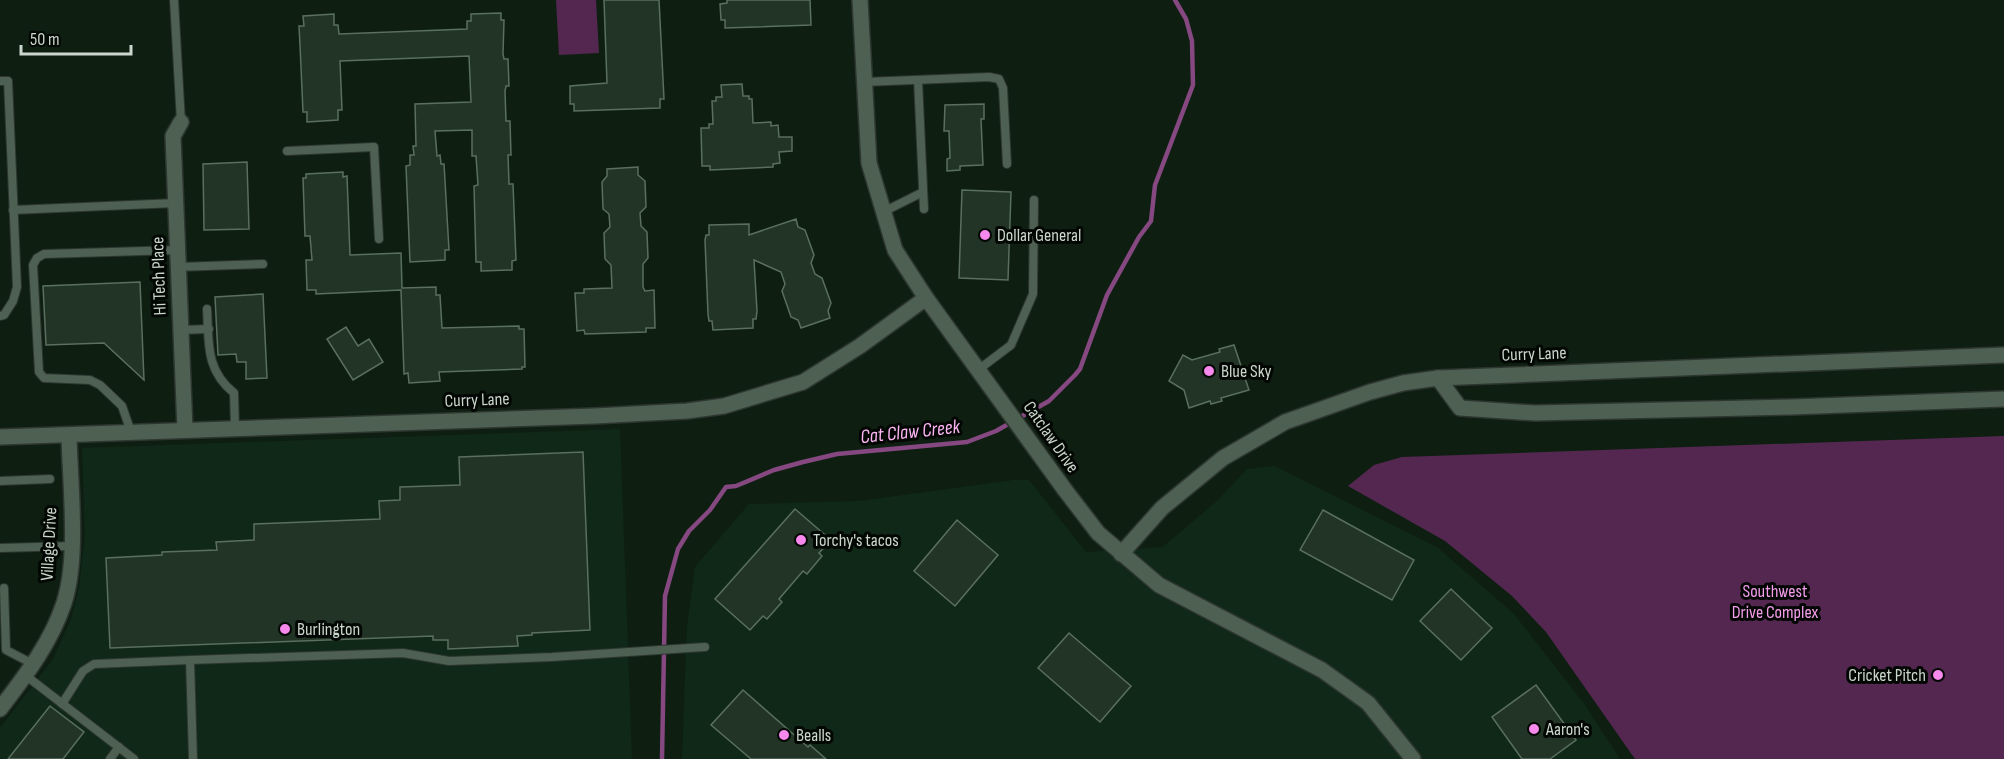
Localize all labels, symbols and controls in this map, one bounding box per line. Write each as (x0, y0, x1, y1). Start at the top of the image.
scale bar (21, 18, 130, 56)
text: 50 m (30, 29, 60, 50)
place label: Dollar General (997, 225, 1081, 246)
marker: Dollar General (978, 228, 992, 242)
street label: Hi Tech Place (147, 236, 171, 316)
street label: Curry Lane (1501, 342, 1567, 366)
place label: Blue Sky (1221, 361, 1272, 382)
marker: Blue Sky (1202, 364, 1216, 378)
street label: Curry Lane (444, 388, 510, 412)
street label: Catclaw Drive (1019, 397, 1083, 477)
water label: Cat Claw Creek (859, 415, 961, 449)
street label: Village Drive (37, 507, 61, 581)
place label: Torchy's tacos (813, 530, 899, 551)
marker: Torchy's tacos (794, 533, 808, 547)
park label: Southwest Drive Complex (1732, 581, 1819, 623)
place label: Burlington (297, 619, 360, 640)
marker: Burlington (278, 622, 292, 636)
place label: Cricket Pitch (1848, 665, 1926, 686)
marker: Cricket Pitch (1931, 668, 1945, 682)
place label: Aaron's (1545, 719, 1590, 740)
marker: Aaron's (1527, 722, 1541, 736)
place label: Bealls (796, 725, 831, 746)
marker: Bealls (777, 728, 791, 742)

